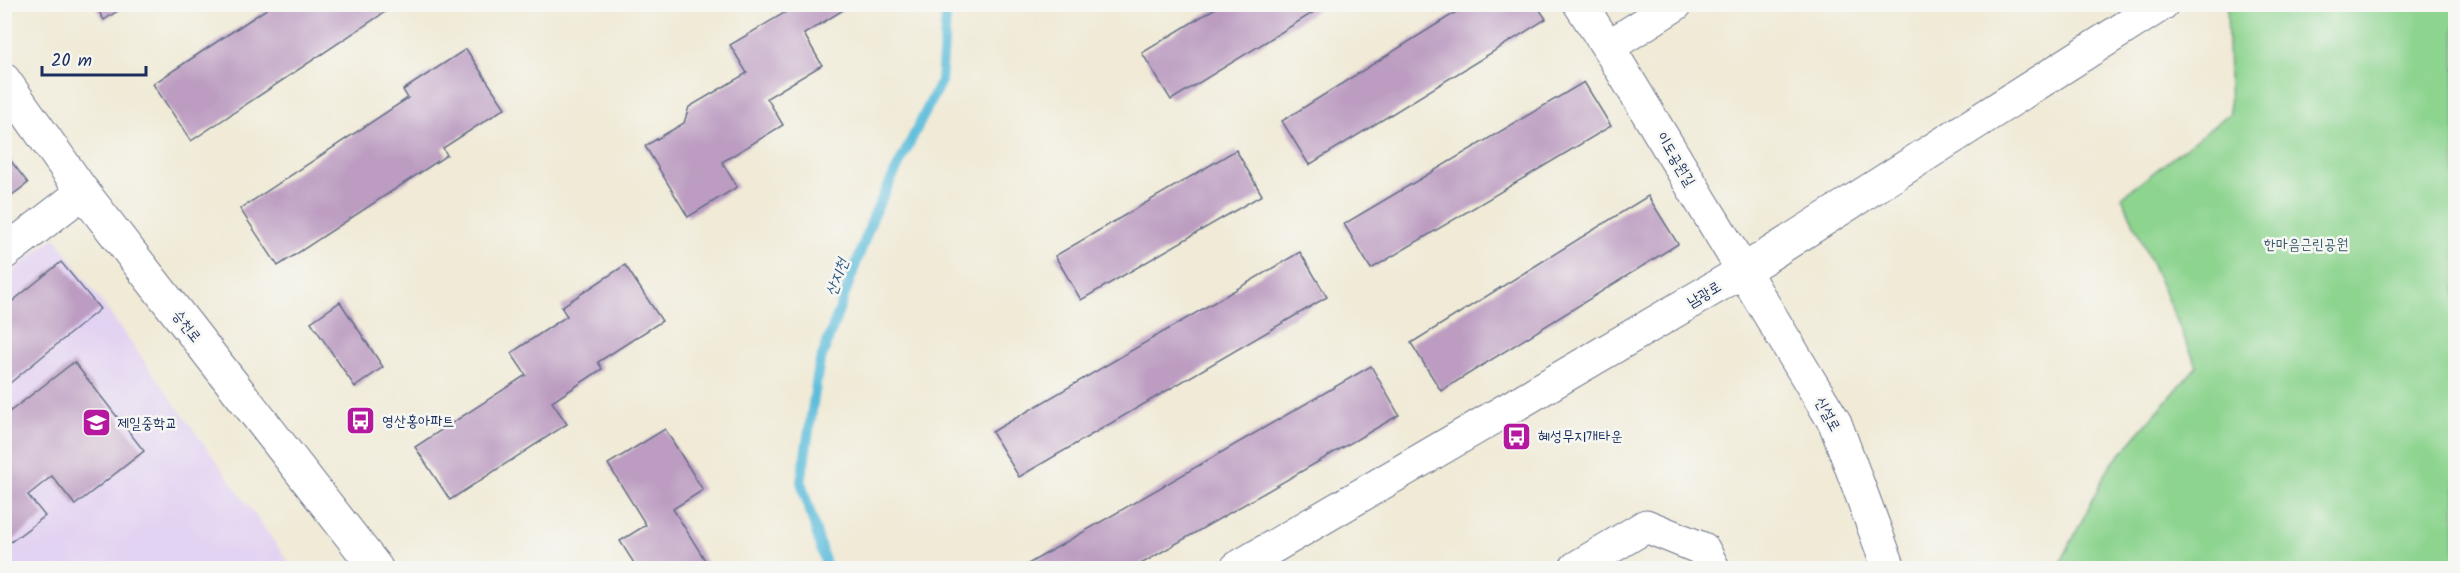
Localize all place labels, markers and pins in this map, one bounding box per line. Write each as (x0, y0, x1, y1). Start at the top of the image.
bus stop icon: 영산홍아파트 (345, 405, 377, 437)
school or university icon: 제일중학교 (80, 407, 112, 439)
place label: 영산홍아파트 (382, 410, 454, 434)
place label: 제일중학교 (117, 412, 177, 436)
bus stop icon: 혜성무지개타운 (1501, 420, 1533, 452)
place label: 혜성무지개타운 (1538, 425, 1623, 449)

